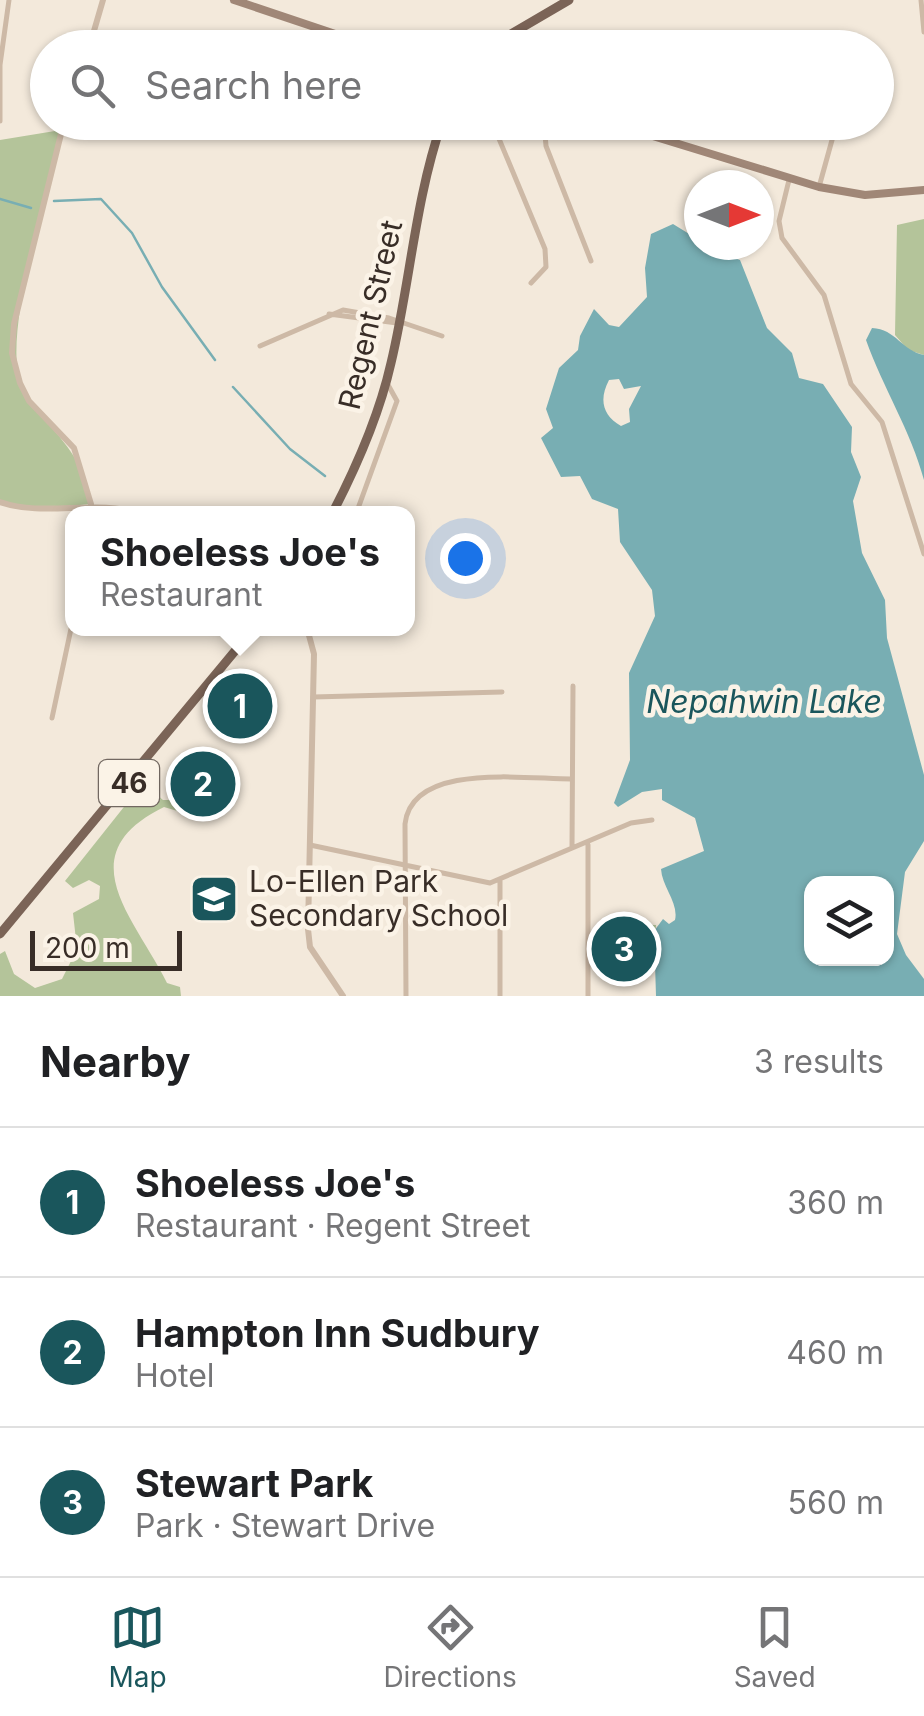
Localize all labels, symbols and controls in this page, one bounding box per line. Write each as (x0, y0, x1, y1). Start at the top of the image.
search box (30, 30, 894, 140)
icon: search (65, 58, 120, 113)
text: Search here (145, 62, 362, 108)
north arrow (684, 170, 774, 260)
street label: Regent Street (331, 217, 409, 413)
popup (65, 506, 415, 636)
text: Shoeless Joe's (100, 529, 380, 575)
your location (440, 533, 491, 584)
text: Restaurant (100, 575, 262, 614)
pin: 1 (208, 668, 272, 744)
water label: Nepahwin Lake (646, 682, 882, 721)
pin: 2 (170, 746, 236, 822)
road number: 46 (99, 760, 159, 806)
place label: Lo-Ellen Park Secondary School (249, 863, 508, 933)
school or university icon: Lo-Ellen Park Secondary School (188, 873, 240, 925)
map controls (804, 876, 894, 966)
button: layers (804, 876, 894, 966)
pin: 3 (592, 912, 656, 986)
scale bar (30, 926, 182, 970)
text: 200 m (45, 931, 130, 965)
text: Nearby (40, 1036, 191, 1087)
text: 3 results (754, 1042, 884, 1081)
text: Shoeless Joe's (135, 1160, 415, 1206)
text: 1 (66, 1183, 79, 1222)
text: 360 m (787, 1183, 884, 1222)
text: Restaurant · Regent Street (135, 1206, 531, 1245)
text: Hampton Inn Sudbury (135, 1310, 540, 1356)
text: 2 (62, 1333, 83, 1372)
text: 460 m (786, 1333, 884, 1372)
text: Hotel (135, 1356, 215, 1395)
text: Stewart Park (135, 1460, 373, 1506)
text: 3 (62, 1483, 83, 1522)
text: 560 m (787, 1483, 884, 1522)
text: Park · Stewart Drive (135, 1506, 435, 1545)
tab: Map (108, 1600, 167, 1694)
tab: Directions (383, 1600, 517, 1694)
tab: Saved (734, 1600, 816, 1694)

